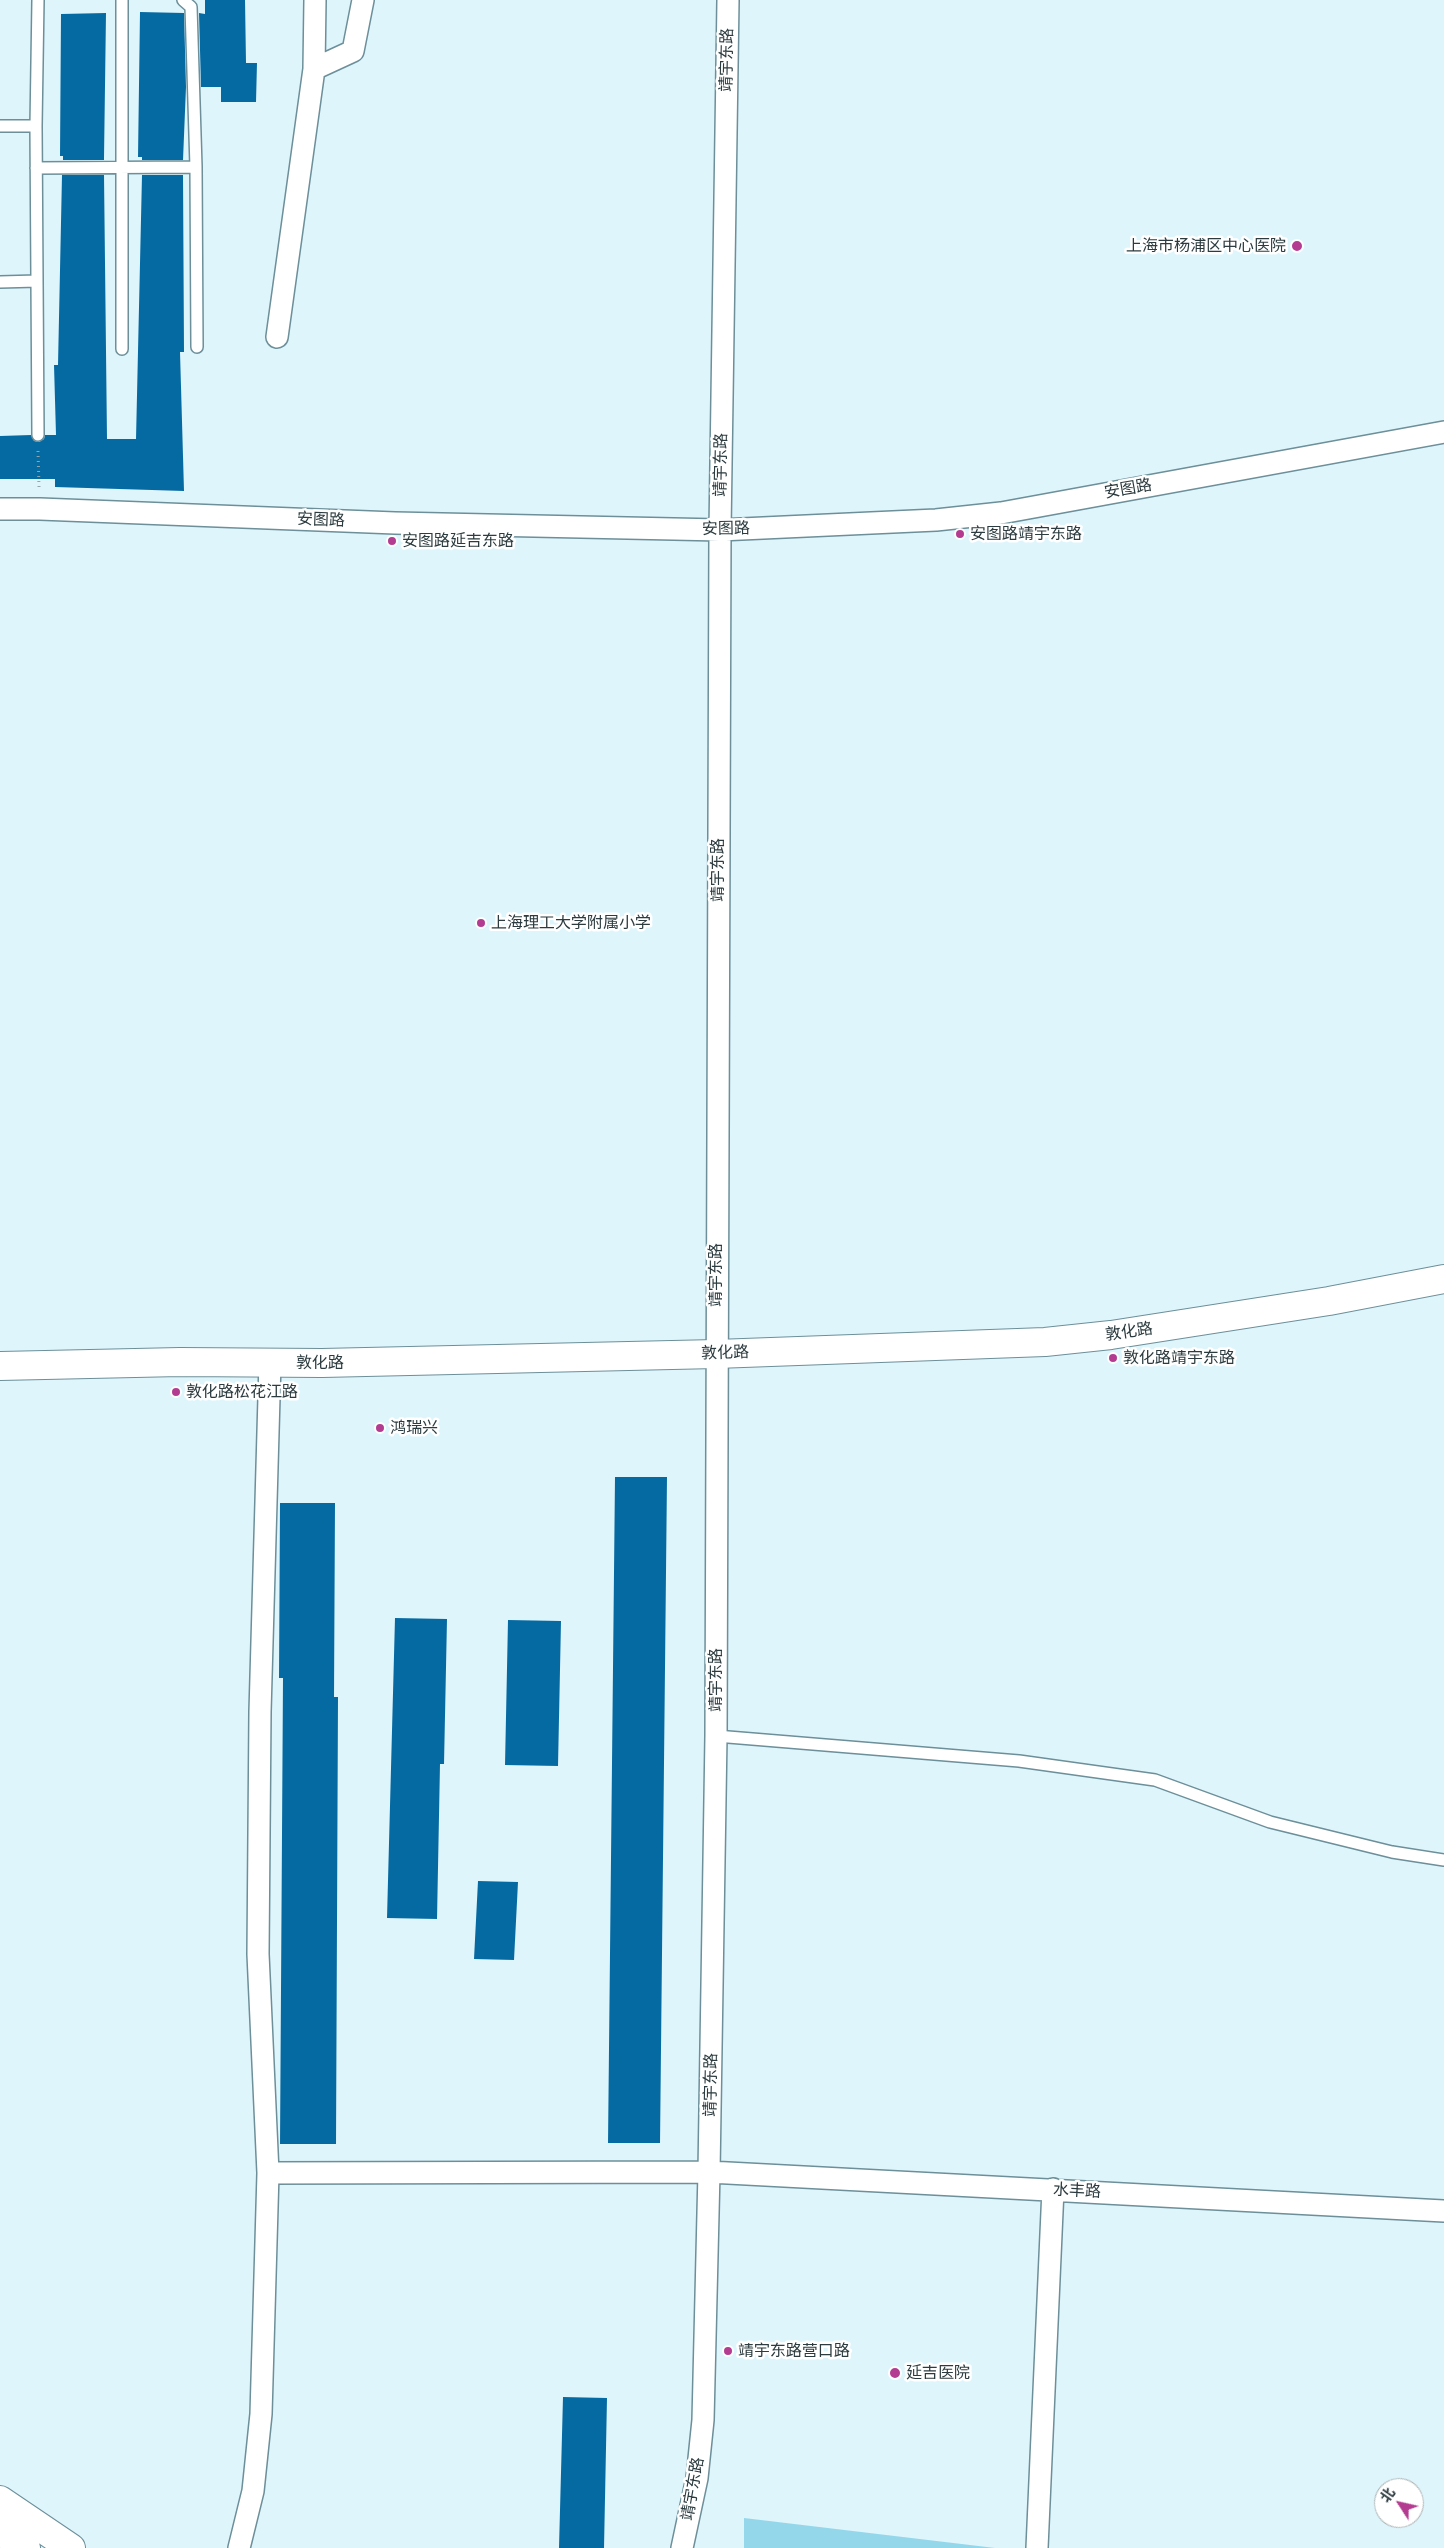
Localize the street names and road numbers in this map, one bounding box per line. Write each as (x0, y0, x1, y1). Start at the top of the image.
street label: 靖宇东路 (717, 28, 737, 92)
street label: 靖宇东路 (711, 433, 731, 497)
street label: 安图路 (1103, 475, 1153, 503)
street label: 安图路 (297, 510, 345, 530)
street label: 安图路 (702, 519, 750, 539)
street label: 靖宇东路 (708, 838, 728, 902)
street label: 靖宇东路 (706, 1243, 726, 1307)
street label: 敦化路 (1104, 1319, 1154, 1345)
street label: 敦化路 (701, 1343, 749, 1363)
street label: 敦化路 (296, 1353, 344, 1373)
street label: 靖宇东路 (706, 1648, 726, 1712)
street label: 靖宇东路 (701, 2053, 721, 2117)
street label: 水丰路 (1053, 2180, 1101, 2202)
street label: 靖宇东路 (678, 2456, 708, 2522)

